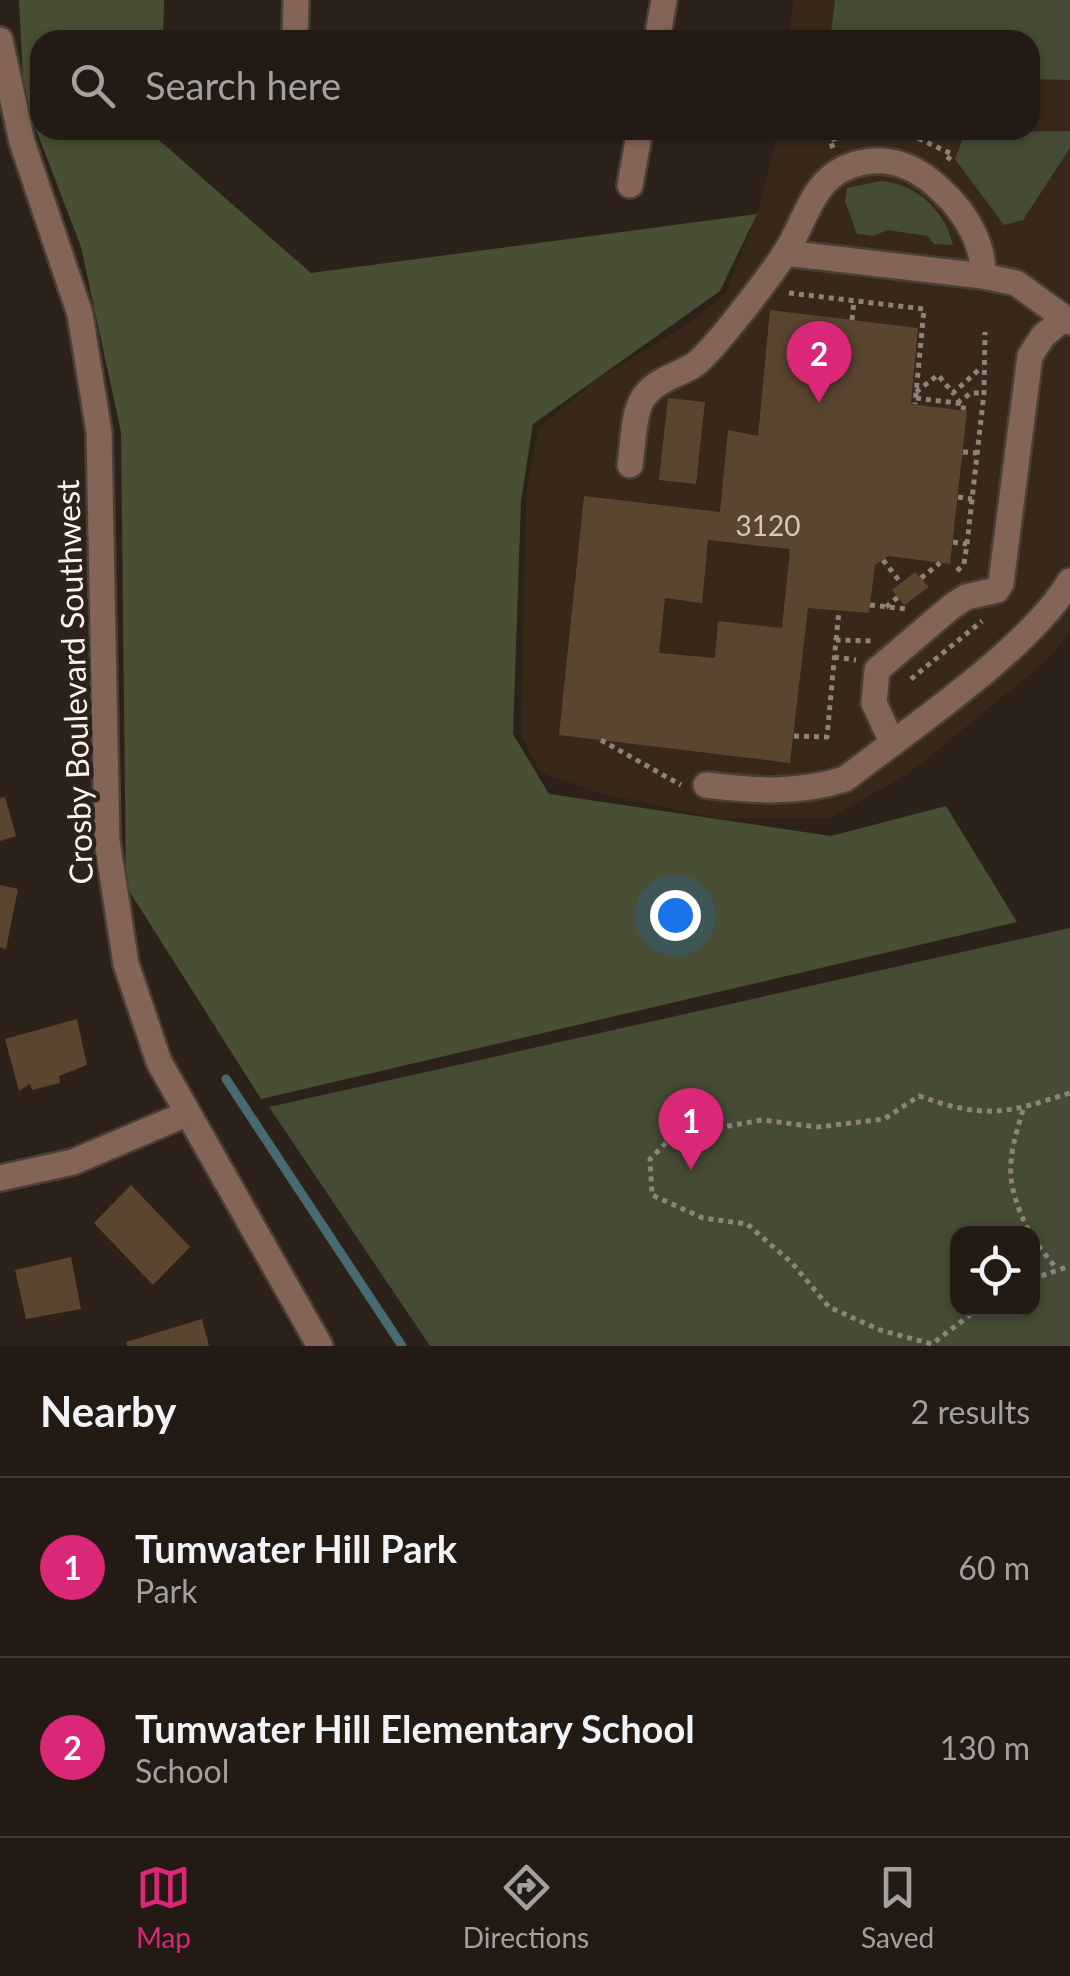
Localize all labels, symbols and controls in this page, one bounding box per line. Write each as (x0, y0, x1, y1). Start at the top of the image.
search box (30, 30, 1040, 140)
icon: search (65, 58, 120, 113)
text: Search here (145, 62, 341, 108)
pin: 2 (786, 320, 852, 403)
street label: Crosby Boulevard Southwest (47, 478, 100, 885)
house number: 3120 (736, 508, 800, 542)
your location (650, 890, 701, 941)
pin: 1 (658, 1088, 724, 1170)
map controls (950, 1226, 1040, 1316)
button: locate (950, 1226, 1040, 1316)
text: Nearby (40, 1386, 177, 1436)
text: 2 results (911, 1392, 1030, 1431)
text: Tumwater Hill Park (135, 1525, 457, 1571)
text: 1 (63, 1548, 82, 1587)
text: 60 m (958, 1548, 1030, 1587)
text: Park (135, 1571, 198, 1610)
text: Tumwater Hill Elementary School (135, 1705, 695, 1751)
text: 2 (63, 1728, 82, 1767)
text: 130 m (940, 1728, 1030, 1767)
text: School (135, 1751, 229, 1790)
tab: Map (136, 1860, 191, 1954)
tab: Directions (463, 1860, 589, 1954)
tab: Saved (861, 1860, 934, 1954)

